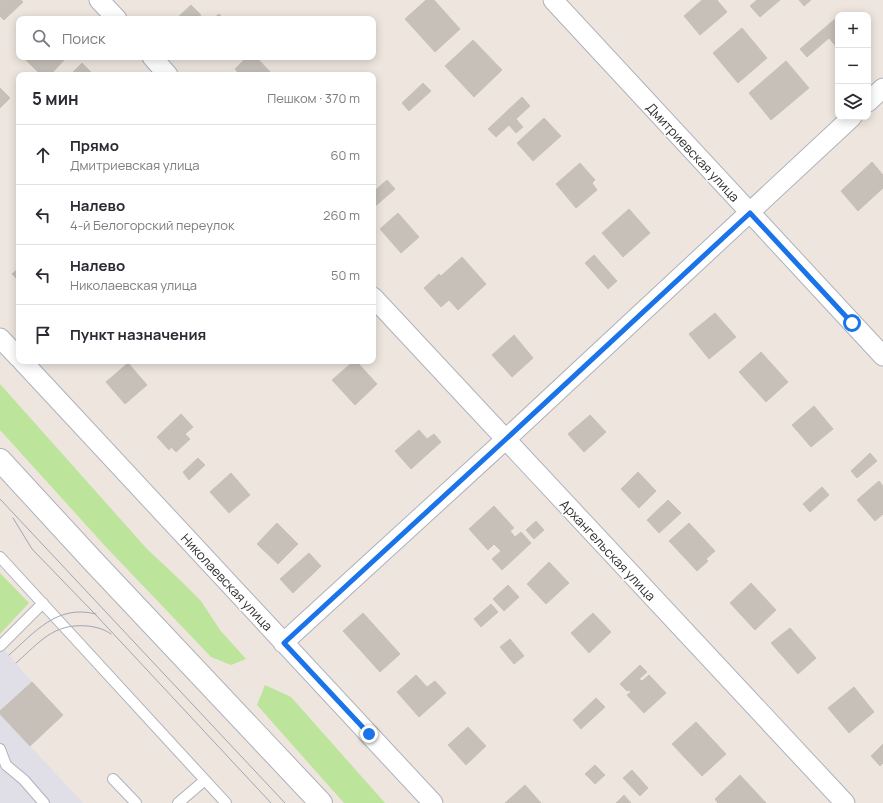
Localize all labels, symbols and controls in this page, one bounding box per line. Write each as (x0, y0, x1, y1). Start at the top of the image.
map controls (835, 12, 871, 120)
button: + (835, 12, 871, 48)
search box (16, 16, 376, 60)
icon: search (30, 27, 52, 49)
text: Поиск (62, 28, 106, 49)
button: − (835, 48, 871, 84)
button: layers (835, 84, 871, 120)
text: 5 мин (32, 87, 79, 110)
text: Пешком · 370 m (267, 89, 360, 107)
street label: Дмитриевская улица (642, 98, 744, 206)
text: Прямо (70, 135, 119, 156)
icon: ahead (32, 144, 54, 166)
text: 60 m (330, 146, 360, 164)
text: Дмитриевская улица (70, 156, 200, 174)
text: Налево (70, 195, 125, 216)
icon: left (32, 204, 54, 226)
text: 260 m (323, 206, 360, 224)
text: 4-й Белогорский переулок (70, 216, 234, 234)
text: Налево (70, 255, 125, 276)
icon: left (32, 264, 54, 286)
text: 50 m (331, 266, 360, 284)
text: Николаевская улица (70, 276, 197, 294)
route start (843, 314, 861, 332)
icon: arrive (32, 324, 54, 346)
text: Пункт назначения (70, 324, 206, 345)
street label: Архангельская улица (556, 495, 660, 605)
street label: Николаевская улица (177, 529, 277, 635)
route end (360, 725, 378, 743)

